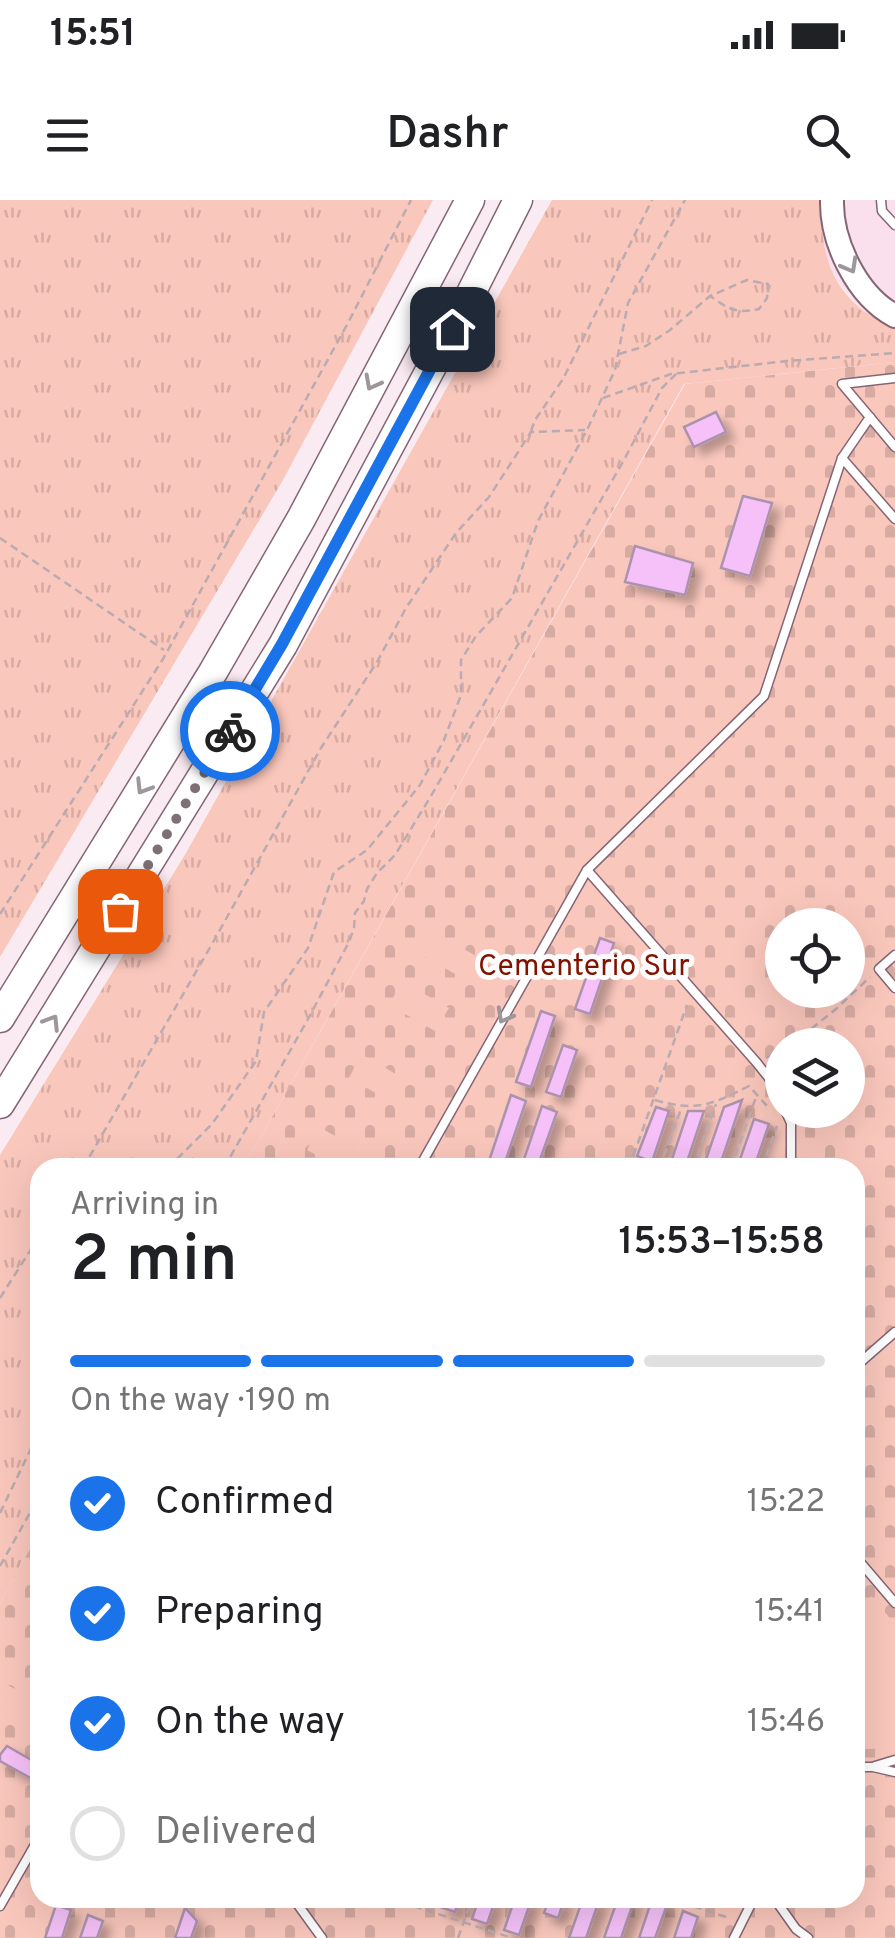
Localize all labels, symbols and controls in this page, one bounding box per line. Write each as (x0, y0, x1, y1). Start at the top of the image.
text: 15:51 (50, 11, 136, 60)
text: Dashr (386, 107, 509, 164)
icon: menu (40, 108, 95, 163)
icon: search (800, 108, 855, 163)
one-way arrow (837, 255, 857, 273)
pin (410, 287, 495, 372)
icon: home (425, 302, 480, 357)
one-way arrow (365, 372, 384, 390)
courier (180, 681, 280, 781)
icon: bike (203, 704, 258, 759)
one-way arrow (136, 776, 155, 794)
pin (78, 869, 163, 954)
icon: bag (93, 884, 148, 939)
map controls (765, 908, 865, 1128)
button: locate (765, 908, 865, 1008)
park label: Cementerio Sur (478, 949, 690, 986)
one-way arrow (497, 1005, 517, 1023)
one-way arrow (39, 1014, 58, 1032)
button: layers (765, 1028, 865, 1128)
text: Arriving in (70, 1186, 219, 1226)
text: 15:53–15:58 (618, 1219, 825, 1268)
text: 2 min (70, 1222, 238, 1304)
text: On the way · 190 m (70, 1382, 331, 1422)
icon: check (70, 1476, 125, 1531)
text: Confirmed (155, 1479, 334, 1528)
text: 15:22 (747, 1483, 825, 1523)
icon: check (70, 1586, 125, 1641)
text: Preparing (155, 1589, 324, 1638)
text: 15:41 (754, 1593, 825, 1633)
icon: check (70, 1696, 125, 1751)
text: On the way (155, 1699, 345, 1748)
text: 15:46 (747, 1703, 825, 1743)
text: Delivered (155, 1809, 317, 1858)

